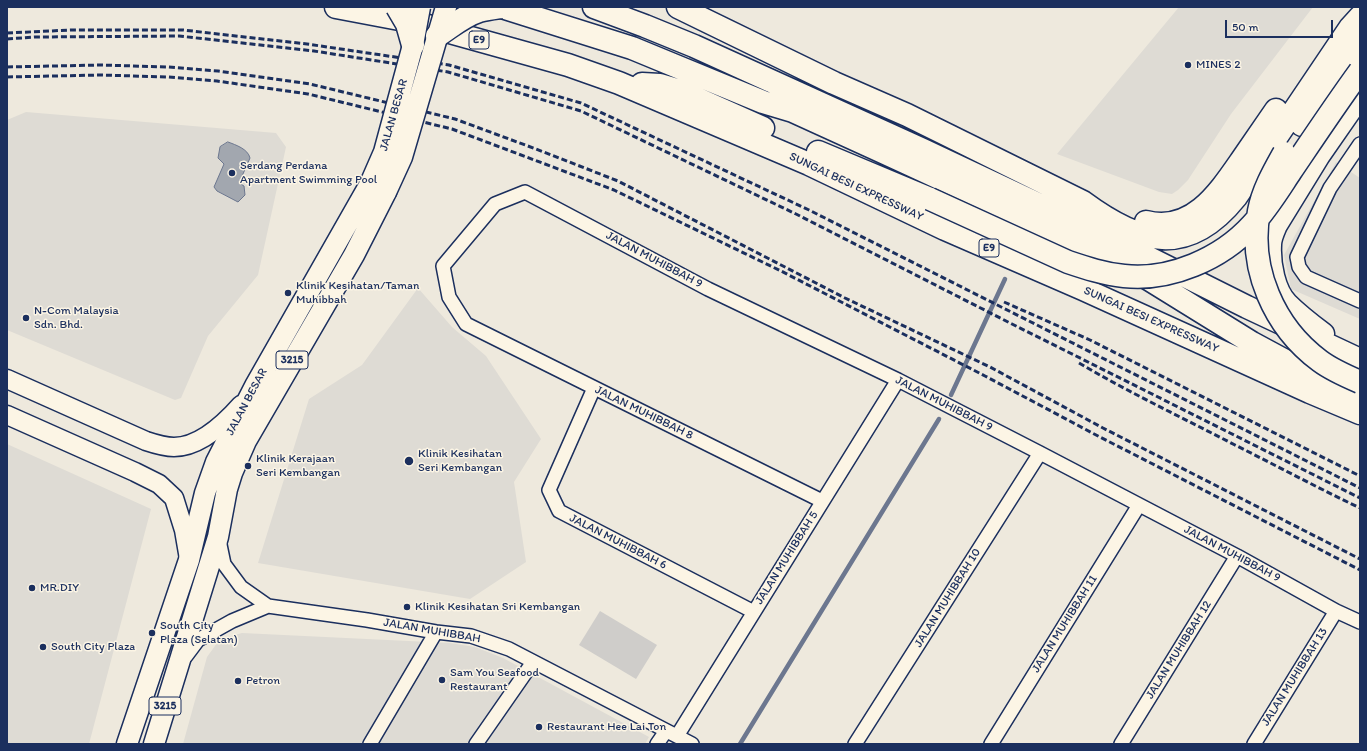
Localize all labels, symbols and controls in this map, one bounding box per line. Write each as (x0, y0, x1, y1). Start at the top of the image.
scale bar (1227, 12, 1335, 38)
text: 50 m (1232, 20, 1258, 34)
road number: E9 (469, 31, 489, 49)
place label: MINES 2 (1196, 58, 1240, 72)
marker: MINES 2 (1183, 60, 1193, 70)
street label: JALAN BESAR (377, 77, 411, 153)
street label: SUNGAI BESI EXPRESSWAY (787, 150, 925, 224)
place label: Serdang Perdana Apartment Swimming Pool (240, 159, 377, 187)
marker: Serdang Perdana Apartment Swimming Pool (227, 168, 237, 178)
street label: JALAN MUHIBBAH 9 (603, 228, 705, 292)
road number: E9 (979, 239, 999, 257)
place label: Klinik Kesihatan/Taman Muhibbah (296, 279, 419, 307)
street label: SUNGAI BESI EXPRESSWAY (1081, 284, 1221, 356)
marker: Klinik Kesihatan/Taman Muhibbah (283, 288, 293, 298)
place label: N-Com Malaysia Sdn. Bhd. (34, 304, 119, 332)
marker: N-Com Malaysia Sdn. Bhd. (21, 313, 31, 323)
road number: 3215 (276, 351, 308, 369)
street label: JALAN BESAR (223, 366, 271, 438)
street label: JALAN MUHIBBAH 9 (893, 373, 995, 435)
street label: JALAN MUHIBBAH 8 (593, 383, 695, 443)
place label: Klinik Kesihatan Seri Kembangan (418, 447, 502, 475)
place label: Klinik Kerajaan Seri Kembangan (256, 452, 340, 480)
marker: Klinik Kesihatan Seri Kembangan (403, 455, 415, 467)
marker: Klinik Kerajaan Seri Kembangan (243, 461, 253, 471)
street label: JALAN MUHIBBAH 5 (752, 509, 822, 607)
street label: JALAN MUHIBBAH 6 (567, 511, 669, 573)
street label: JALAN MUHIBBAH 9 (1181, 522, 1283, 586)
street label: JALAN MUHIBBAH 10 (912, 546, 984, 650)
street label: JALAN MUHIBBAH 11 (1029, 573, 1101, 675)
place label: MR.DIY (40, 581, 79, 595)
marker: MR.DIY (27, 583, 37, 593)
street label: JALAN MUHIBBAH 12 (1143, 598, 1215, 702)
place label: Klinik Kesihatan Sri Kembangan (415, 600, 580, 614)
marker: Klinik Kesihatan Sri Kembangan (402, 602, 412, 612)
street label: JALAN MUHIBBAH (382, 615, 482, 647)
place label: South City Plaza (Selatan) (160, 619, 238, 647)
street label: JALAN MUHIBBAH 13 (1259, 625, 1331, 729)
marker: South City Plaza (Selatan) (147, 628, 157, 638)
place label: South City Plaza (51, 640, 135, 654)
marker: South City Plaza (38, 642, 48, 652)
place label: Sam You Seafood Restaurant (450, 666, 539, 694)
place label: Petron (246, 674, 280, 688)
marker: Sam You Seafood Restaurant (437, 675, 447, 685)
marker: Petron (233, 676, 243, 686)
road number: 3215 (149, 697, 181, 715)
place label: Restaurant Hee Lai Ton (547, 720, 666, 734)
marker: Restaurant Hee Lai Ton (534, 722, 544, 732)

